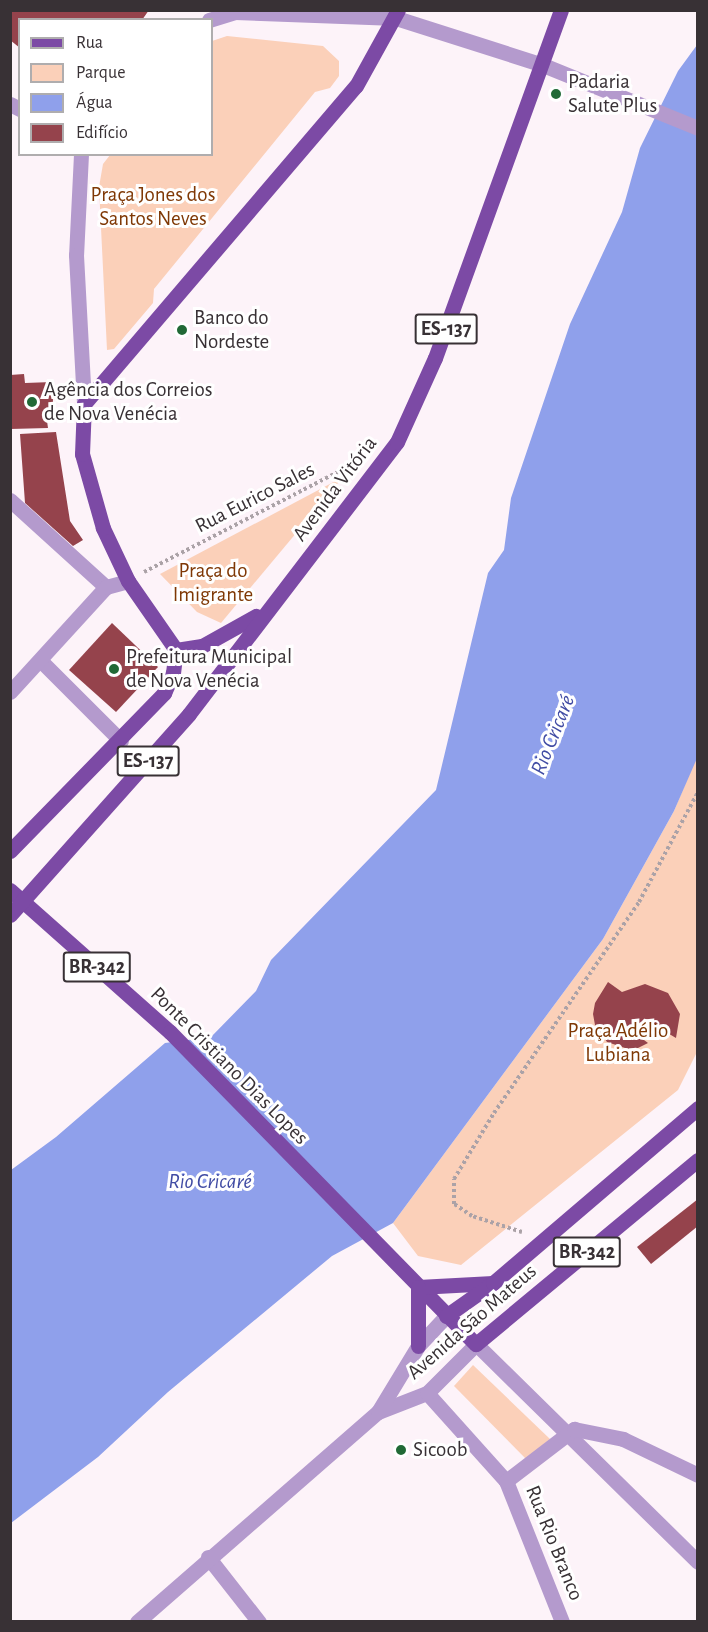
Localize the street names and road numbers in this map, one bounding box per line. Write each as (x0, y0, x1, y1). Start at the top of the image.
road number: ES-137 (414, 312, 478, 346)
street label: Avenida Vitória (287, 432, 383, 546)
street label: Rua Eurico Sales (191, 457, 319, 539)
road number: ES-137 (116, 744, 180, 778)
road number: BR-342 (63, 950, 132, 984)
street label: Ponte Cristiano Dias Lopes (145, 982, 313, 1150)
road number: BR-342 (552, 1235, 622, 1269)
street label: Avenida São Mateus (402, 1259, 542, 1385)
street label: Rua Rio Branco (519, 1482, 589, 1604)

